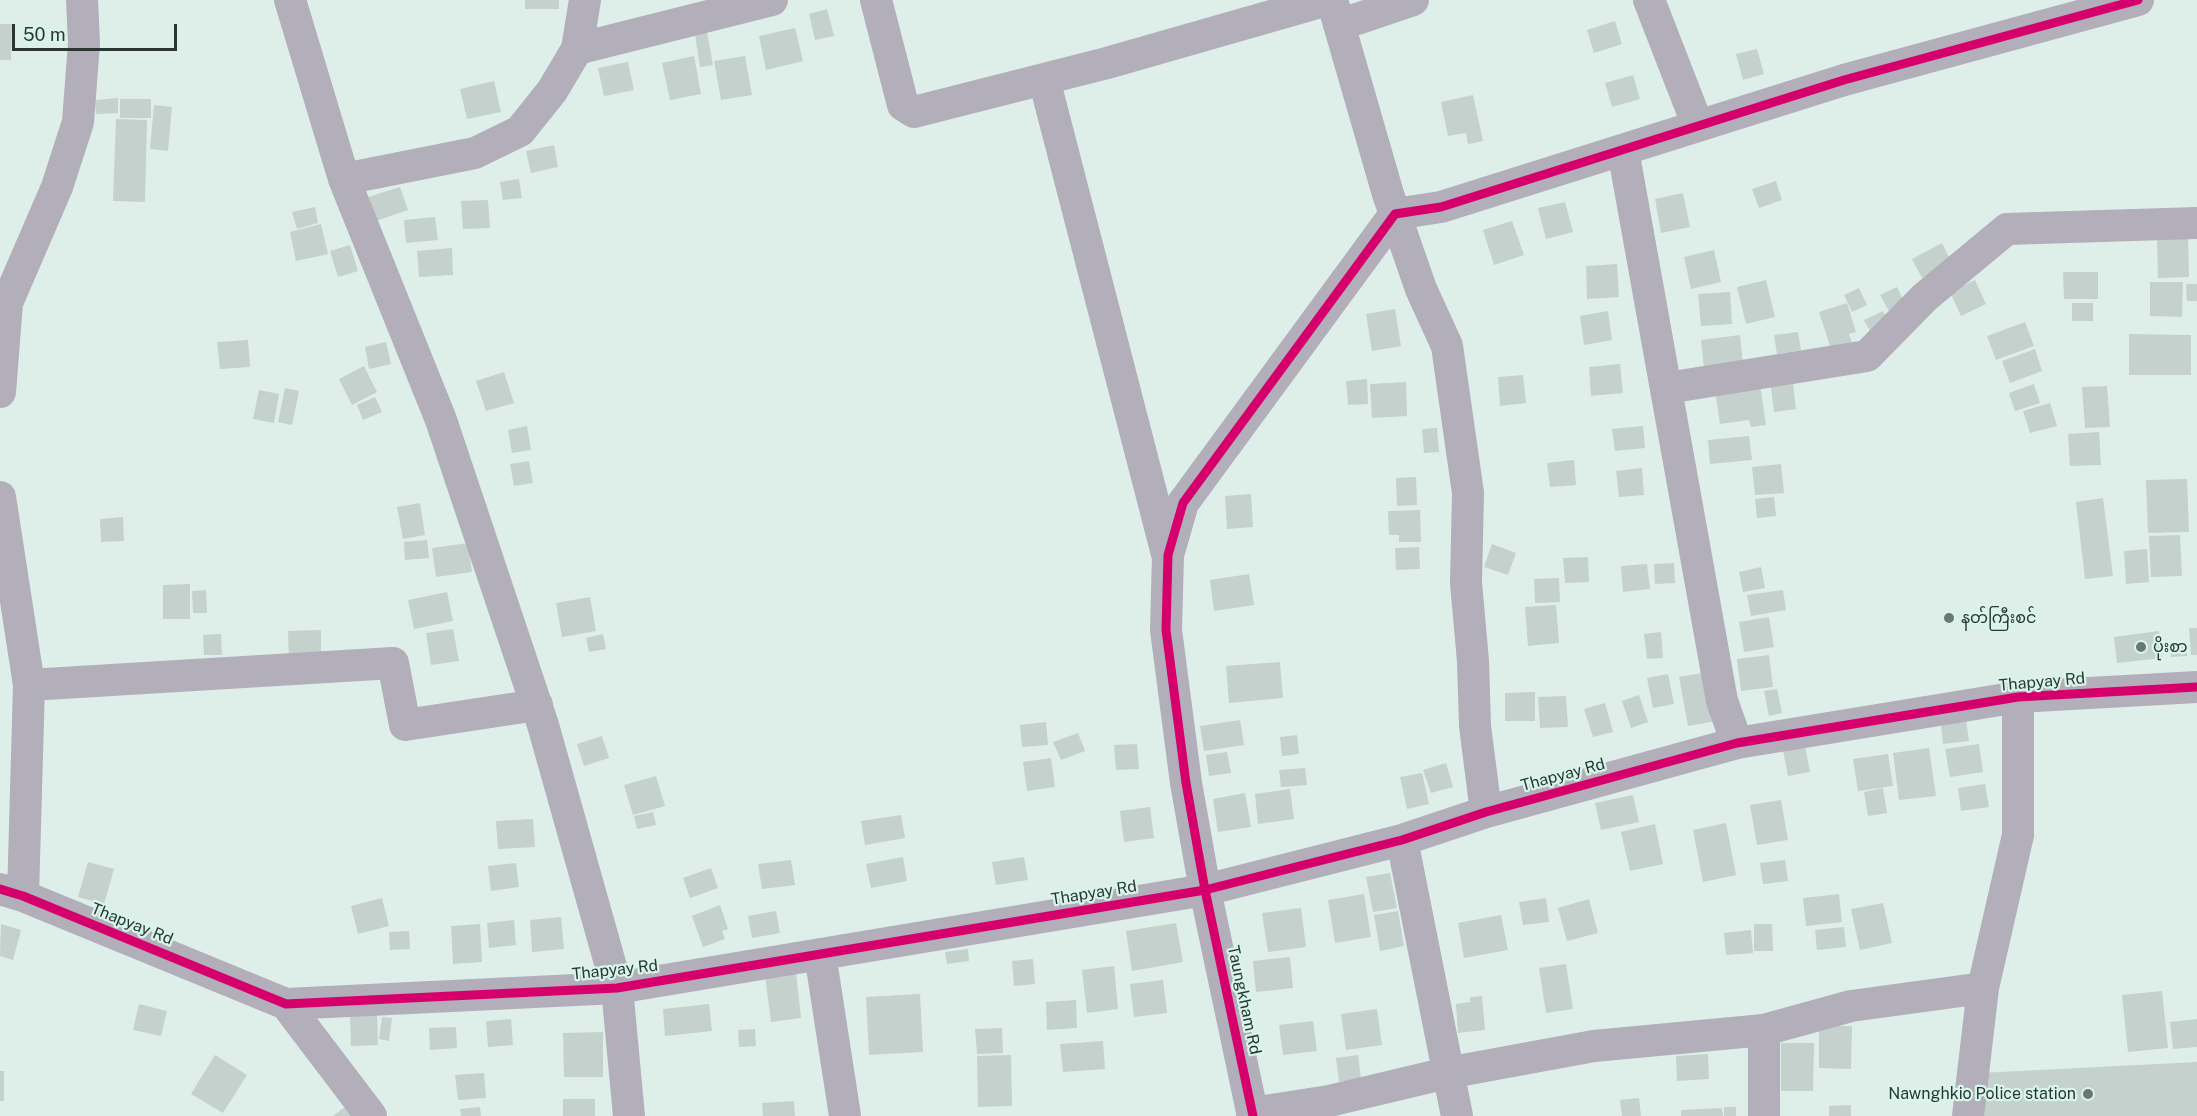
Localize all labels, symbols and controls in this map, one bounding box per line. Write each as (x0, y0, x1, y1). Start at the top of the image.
scale bar (15, 12, 180, 50)
text: 50 m (23, 24, 66, 45)
place label: နတ်ကြီးစင် (1961, 608, 2036, 628)
marker: နတ်ကြီးစင် (1942, 611, 1956, 625)
place label: ပိုးစာ (2153, 637, 2187, 657)
marker: ပိုးစာ (2134, 640, 2148, 654)
street label: Thapyay Rd (1998, 669, 2086, 695)
street label: Thapyay Rd (1519, 755, 1607, 795)
street label: Thapyay Rd (1050, 877, 1138, 909)
street label: Thapyay Rd (88, 899, 176, 949)
street label: Taungkham Rd (1223, 944, 1265, 1056)
street label: Thapyay Rd (571, 956, 659, 984)
place label: Nawnghkio Police station (1888, 1084, 2076, 1104)
marker: Nawnghkio Police station (2081, 1087, 2095, 1101)

